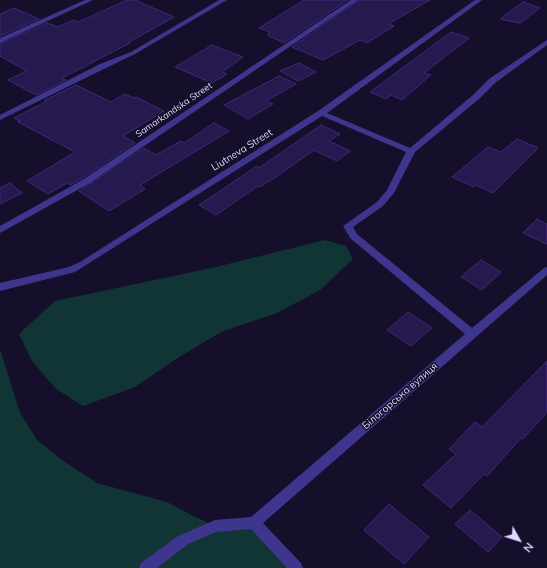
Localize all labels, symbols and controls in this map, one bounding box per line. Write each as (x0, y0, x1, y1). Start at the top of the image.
street label: Samarkandska Street (134, 80, 214, 140)
street label: Liutneva Street (209, 126, 275, 174)
street label: Білогорська вулиця (360, 360, 440, 432)
north arrow (499, 520, 539, 560)
text: N (520, 540, 536, 555)

